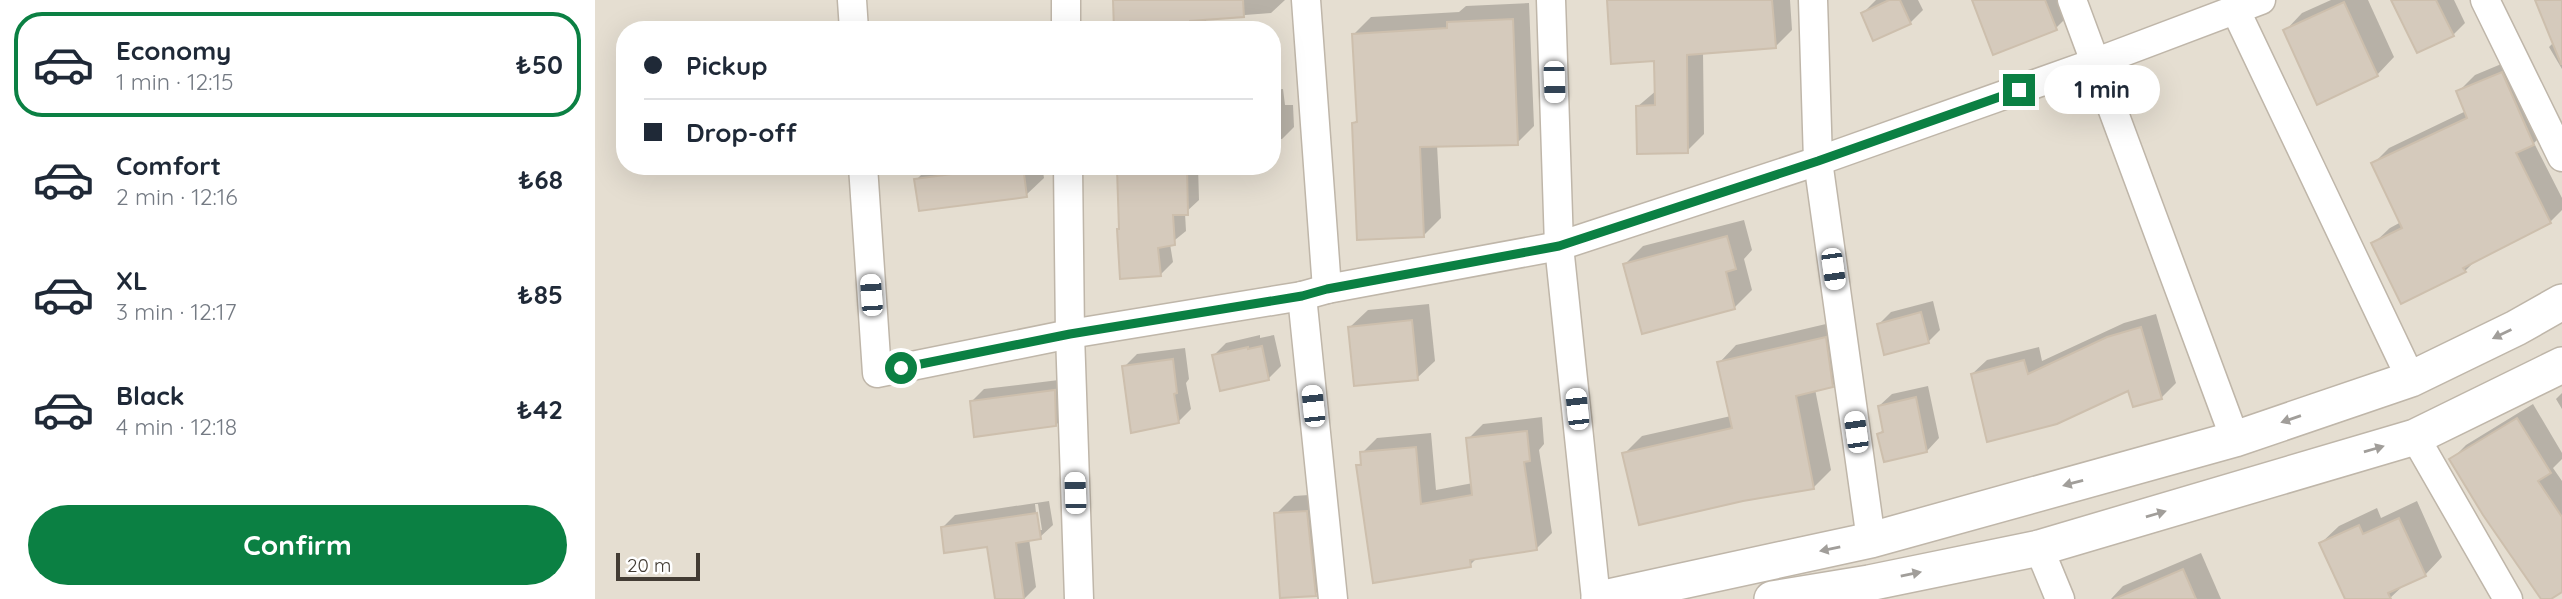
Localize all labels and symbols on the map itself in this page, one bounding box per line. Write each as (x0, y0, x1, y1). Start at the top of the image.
car (1543, 61, 1566, 103)
callout: 1 min (2043, 66, 2159, 114)
route end (2003, 74, 2035, 106)
car (1820, 247, 1847, 291)
car (860, 273, 883, 317)
one-way arrow (2492, 329, 2512, 340)
route start (885, 352, 917, 384)
car (1301, 384, 1326, 428)
car (1565, 387, 1590, 431)
car (1843, 410, 1870, 454)
one-way arrow (2281, 414, 2302, 425)
one-way arrow (2364, 444, 2385, 454)
car (1064, 472, 1087, 514)
one-way arrow (2062, 478, 2084, 489)
one-way arrow (2146, 508, 2167, 518)
one-way arrow (1819, 544, 1841, 555)
scale bar (616, 550, 700, 582)
one-way arrow (1900, 569, 1922, 580)

